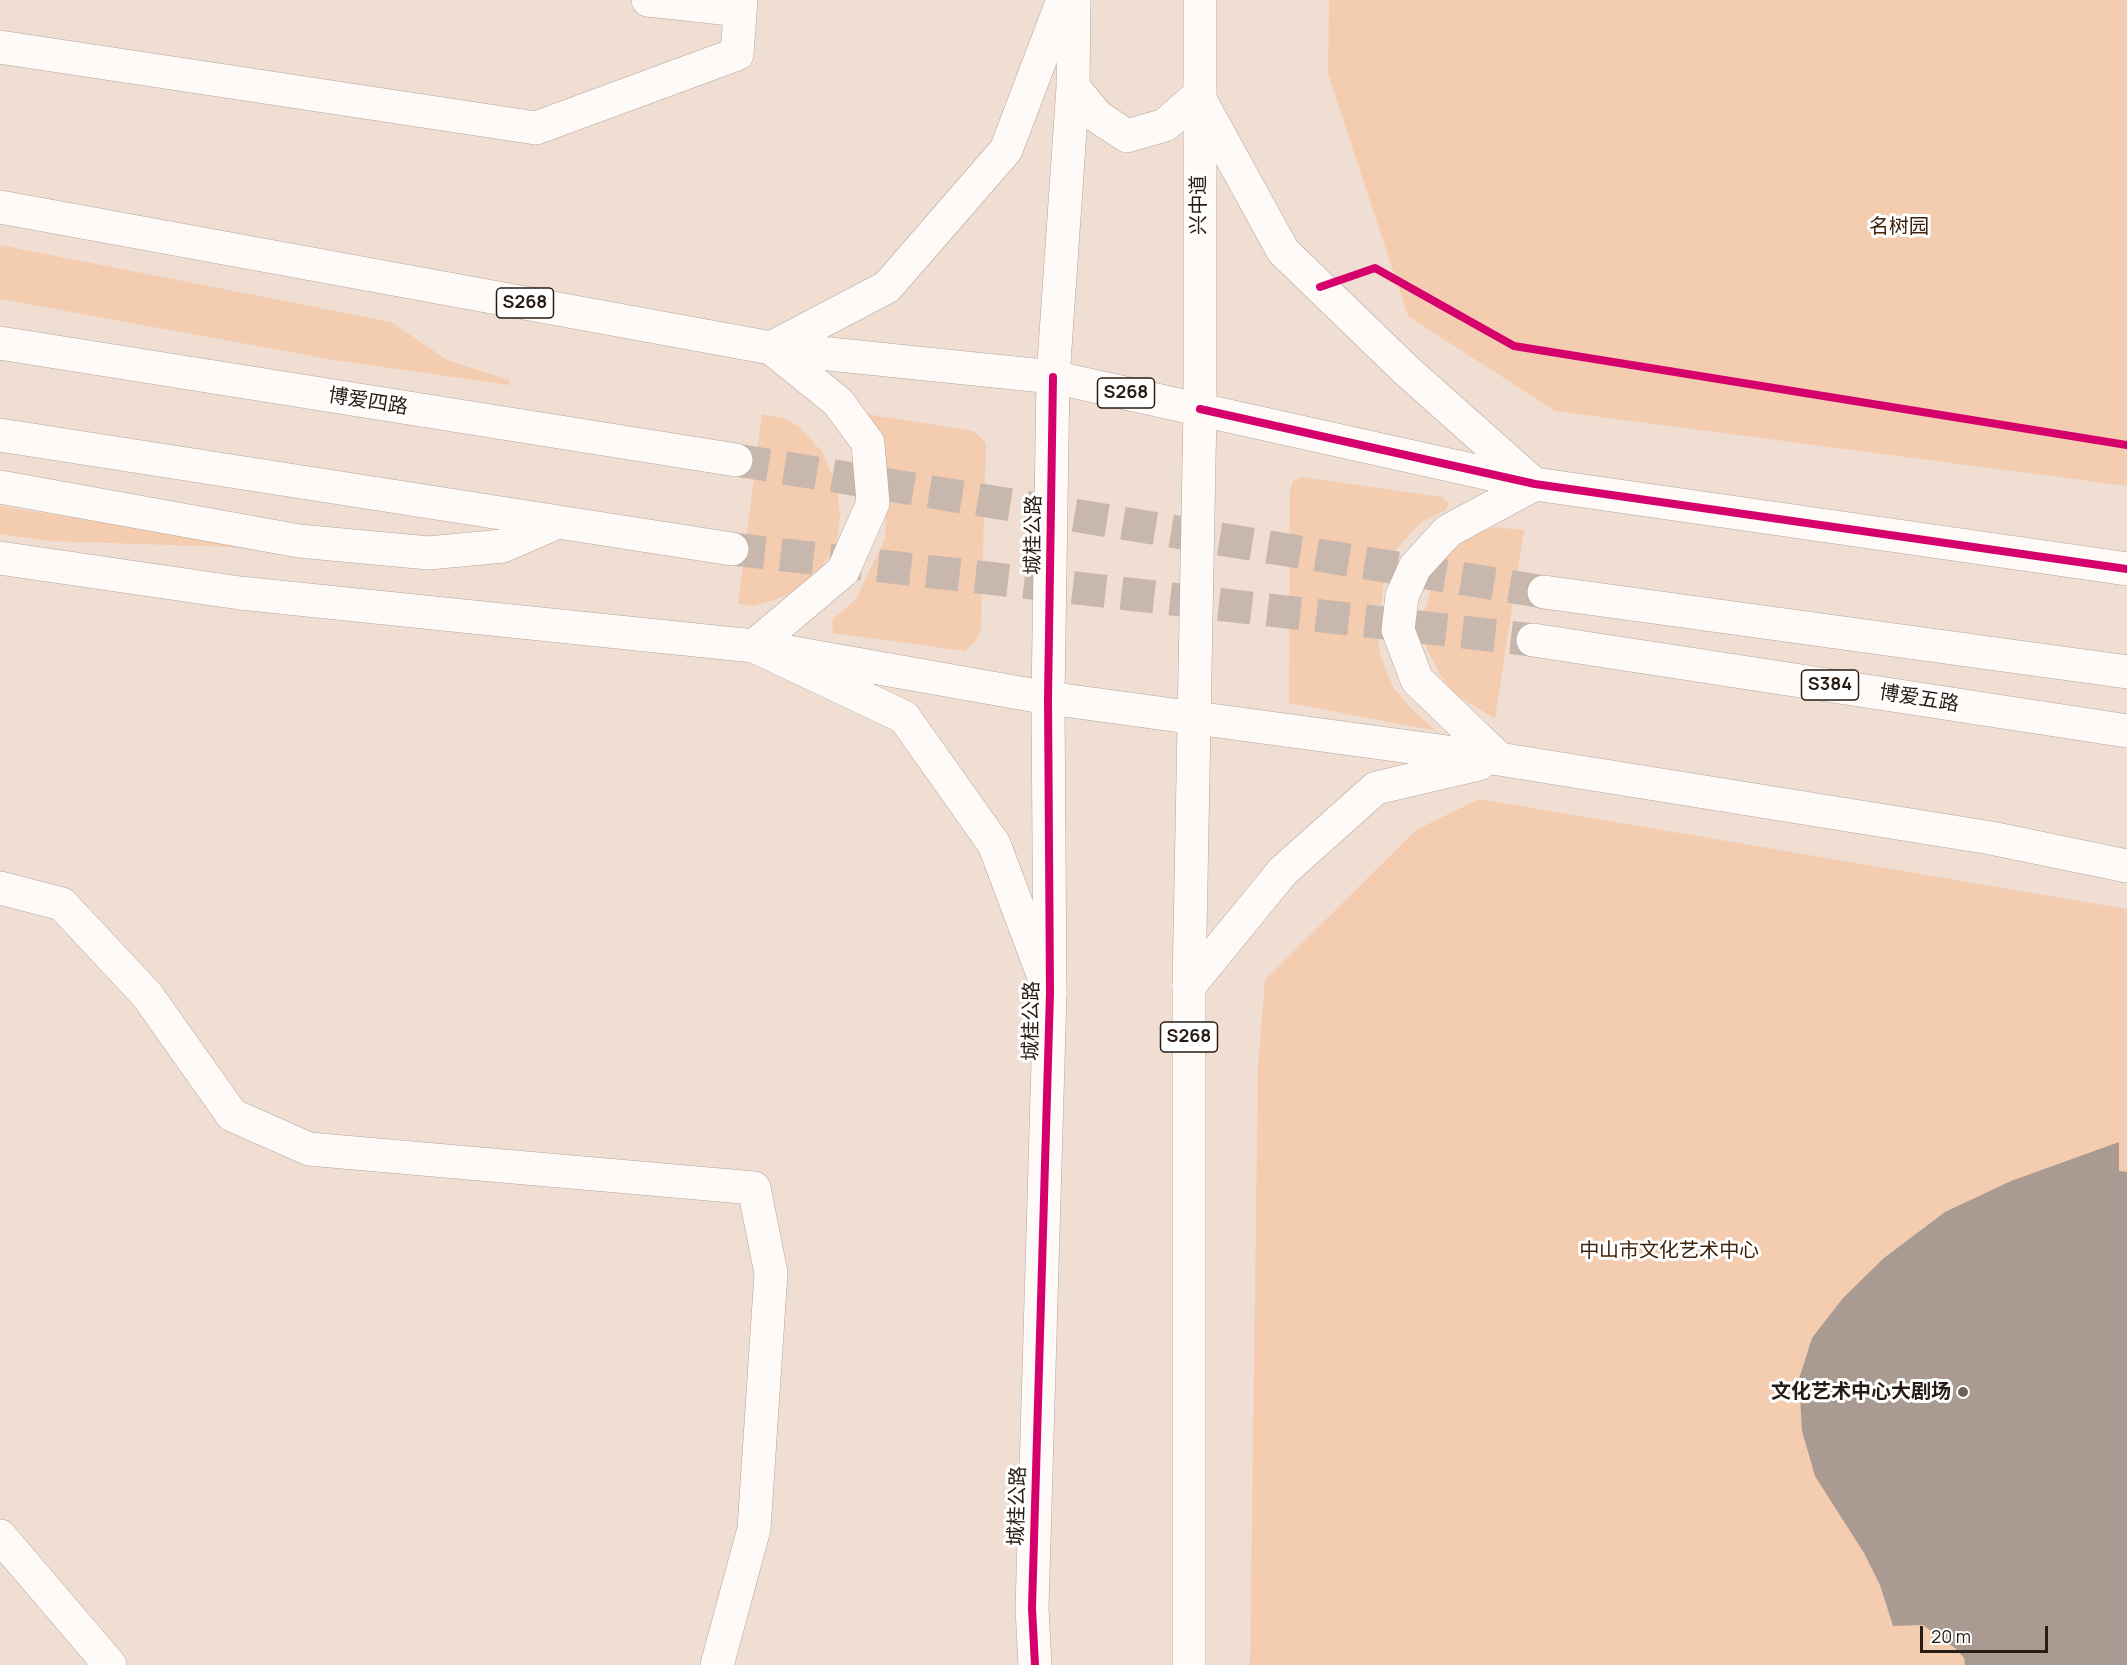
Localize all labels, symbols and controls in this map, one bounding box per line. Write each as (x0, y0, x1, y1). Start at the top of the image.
street label: 兴中道 (1187, 175, 1211, 235)
park label: 名树园 (1869, 215, 1929, 239)
road number: S268 (496, 288, 554, 318)
road number: S268 (1098, 378, 1154, 408)
street label: 博爱四路 (327, 384, 409, 420)
street label: 城桂公路 (1021, 495, 1047, 575)
road number: S384 (1802, 670, 1858, 700)
street label: 博爱五路 (1878, 681, 1960, 717)
street label: 城桂公路 (1019, 981, 1045, 1061)
road number: S268 (1160, 1022, 1218, 1052)
park label: 中山市文化艺术中心 (1579, 1239, 1759, 1263)
place label: 文化艺术中心大剧场 (1771, 1380, 1951, 1404)
marker: 文化艺术中心大剧场 (1956, 1385, 1970, 1399)
street label: 城桂公路 (1005, 1466, 1031, 1546)
scale bar (1923, 1614, 2050, 1652)
text: 20 m (1931, 1624, 1971, 1648)

